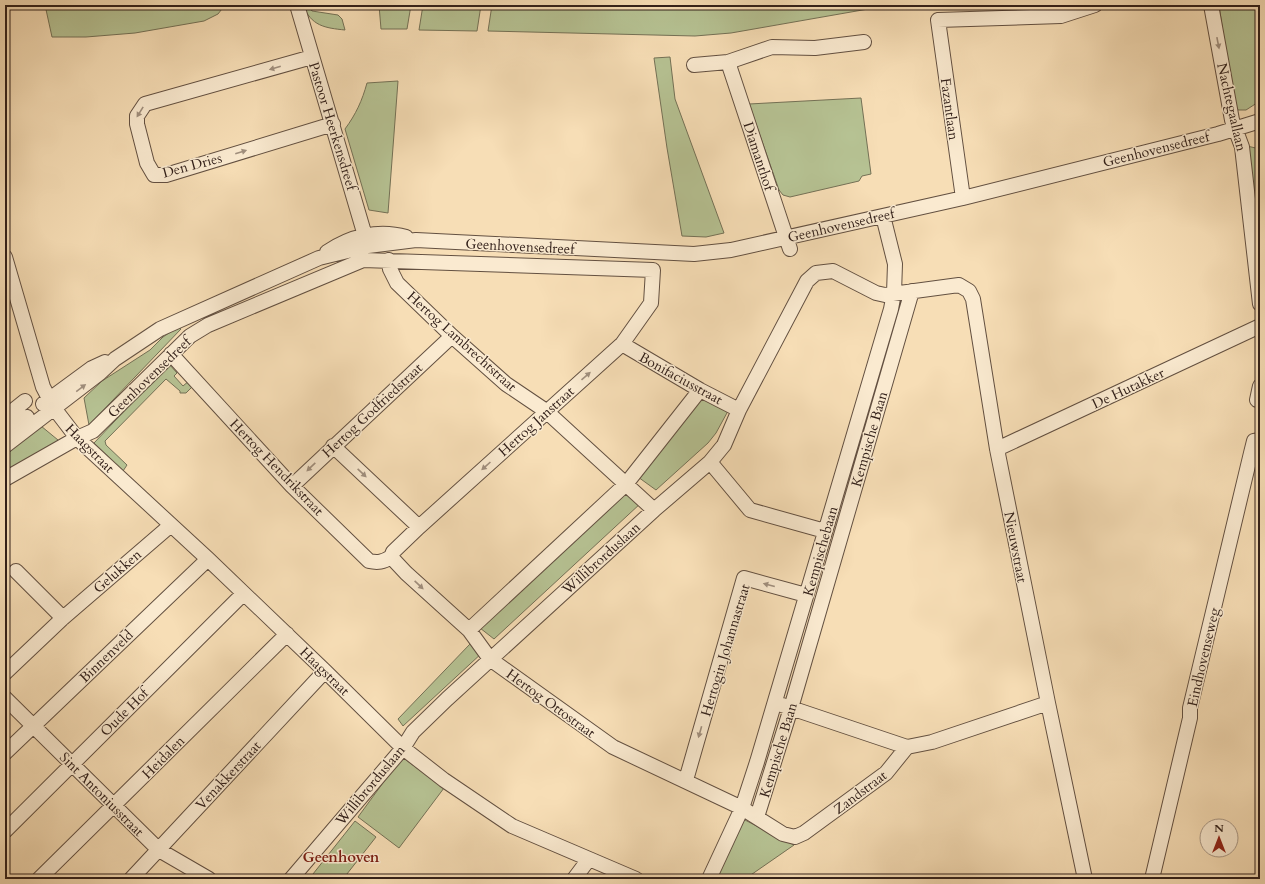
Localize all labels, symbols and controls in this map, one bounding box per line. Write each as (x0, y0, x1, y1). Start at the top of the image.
one-way arrow (1215, 37, 1221, 49)
street label: Pastoor Heerkensdreef (304, 60, 362, 195)
street label: Nachtegaallaan (1212, 61, 1251, 153)
one-way arrow (268, 65, 280, 71)
street label: Fazantlaan (936, 77, 963, 141)
one-way arrow (137, 106, 144, 118)
street label: Diamanthof (738, 119, 779, 196)
street label: Geenhovensedreef (1101, 126, 1214, 172)
street label: Den Dries (160, 148, 224, 183)
one-way arrow (236, 149, 248, 155)
street label: Geenhovensedreef (786, 203, 899, 247)
street label: Geenhovensedreef (465, 234, 578, 259)
street label: Hertog Lambrechtstraat (403, 287, 521, 396)
street label: Geenhovensedreef (104, 331, 197, 422)
street label: Bonifaciusstraat (636, 348, 726, 410)
street label: Hertog Godfriedstraat (318, 358, 427, 462)
street label: De Hutakker (1089, 363, 1168, 414)
one-way arrow (581, 371, 591, 381)
street label: Hertog Janstraat (494, 382, 579, 461)
one-way arrow (75, 384, 86, 393)
street label: Kempische Baan (847, 389, 892, 489)
street label: Hertog Hendrikstraat (226, 415, 328, 520)
street label: Haagstraat (61, 420, 119, 478)
one-way arrow (481, 461, 492, 470)
one-way arrow (306, 462, 316, 472)
one-way arrow (357, 468, 366, 477)
street label: Kempischebaan (799, 504, 842, 598)
street label: Nieuwstraat (999, 510, 1032, 585)
street label: Willibrorduslaan (557, 518, 645, 599)
street label: Gelukken (89, 545, 145, 598)
one-way arrow (414, 580, 424, 589)
street label: Hertogin Johannastraat (696, 581, 755, 719)
one-way arrow (763, 581, 775, 587)
street label: Eindhovenseweg (1183, 606, 1224, 709)
street label: Binnenveld (75, 625, 138, 687)
street label: Haagstraat (296, 643, 354, 700)
street label: Hertog Ottostraat (502, 665, 600, 743)
street label: Oude Hof (96, 682, 155, 741)
street label: Kempische Baan (755, 700, 802, 800)
one-way arrow (697, 727, 703, 739)
street label: Heidalen (138, 732, 189, 783)
street label: Venakkerstraat (191, 736, 266, 814)
street label: Willibrorduslaan (331, 741, 410, 830)
street label: Sint Antoniusstraat (55, 748, 148, 841)
street label: Zandstraat (830, 766, 891, 819)
north arrow (1199, 818, 1239, 858)
text: N (1214, 821, 1224, 836)
district label: Geenhoven (303, 847, 380, 867)

